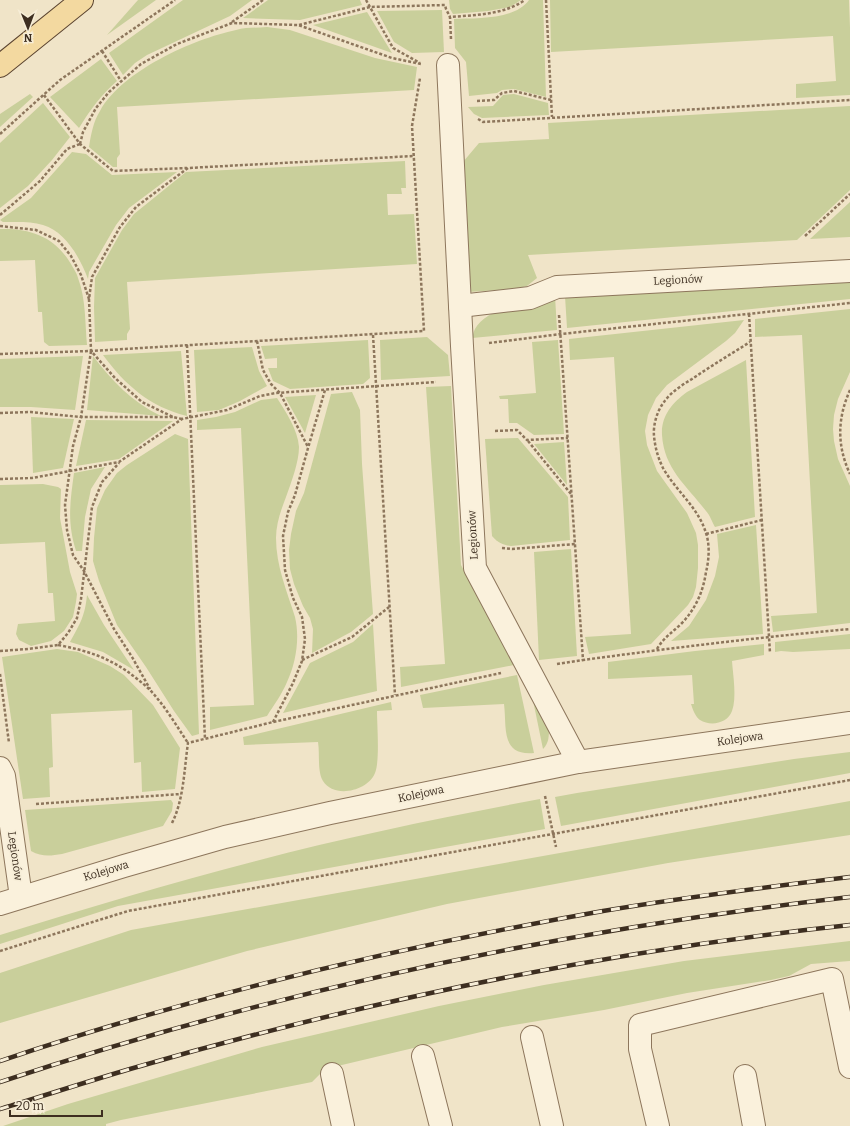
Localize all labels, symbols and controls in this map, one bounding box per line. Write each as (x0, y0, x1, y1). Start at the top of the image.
north arrow (8, 8, 48, 48)
text: N (23, 31, 33, 44)
street label: Legionów (653, 272, 703, 288)
street label: Legionów (465, 510, 481, 560)
street label: Kolejowa (716, 729, 764, 749)
street label: Kolejowa (397, 783, 445, 805)
street label: Legionów (5, 831, 25, 882)
street label: Kolejowa (82, 858, 130, 884)
scale bar (10, 1092, 102, 1118)
text: 20 m (16, 1099, 45, 1113)

